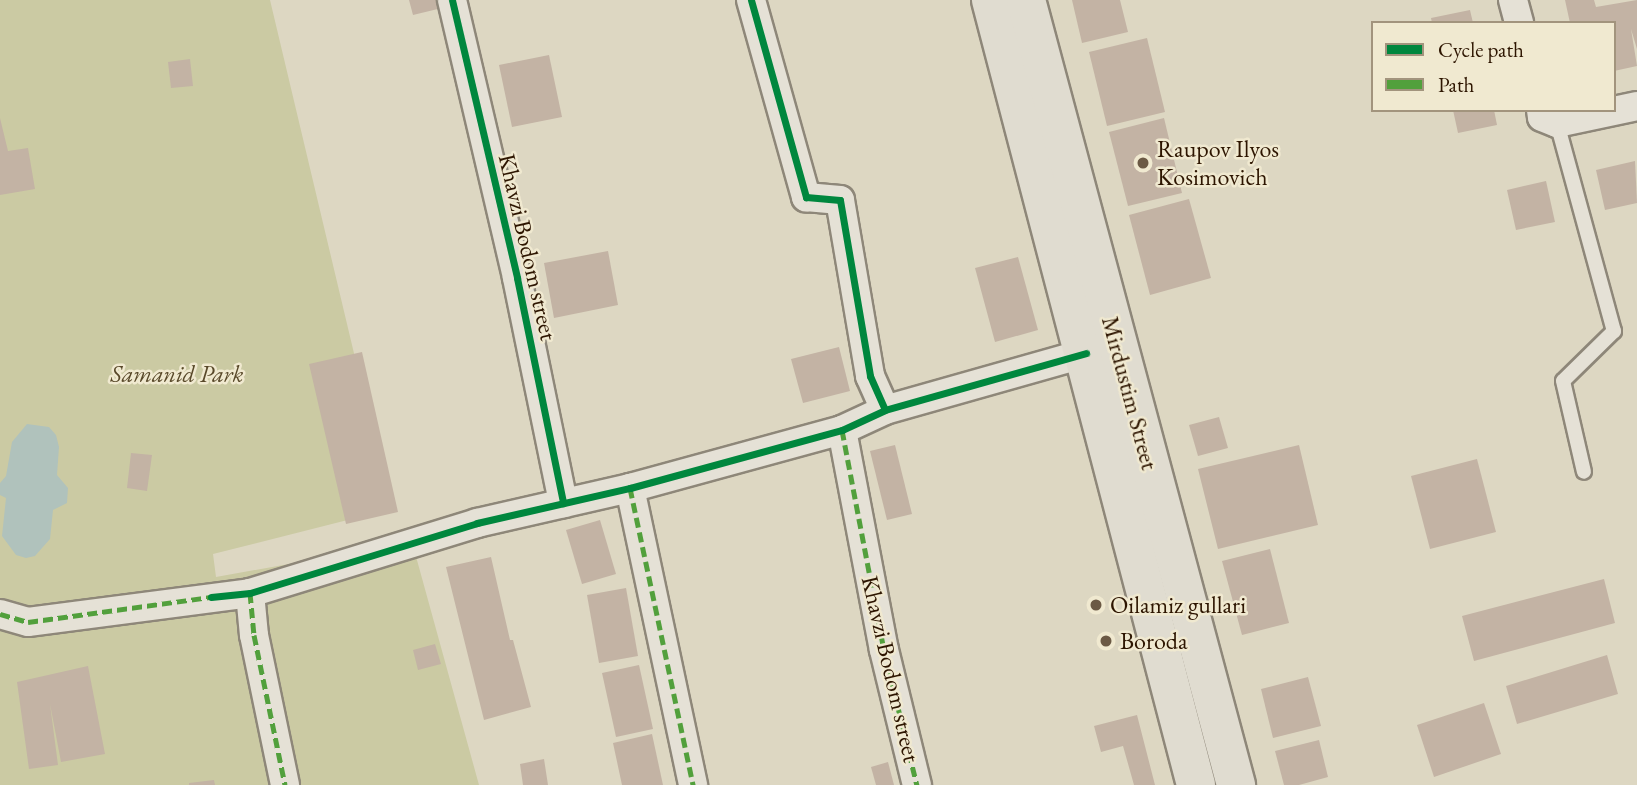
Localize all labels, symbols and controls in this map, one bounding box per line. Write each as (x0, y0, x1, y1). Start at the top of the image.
legend (1371, 21, 1616, 112)
text: Cycle path (1438, 36, 1524, 63)
text: Path (1438, 71, 1474, 98)
place label: Raupov Ilyos Kosimovich (1157, 135, 1279, 191)
street label: Khavzi Bodom street (493, 151, 563, 343)
marker: Raupov Ilyos Kosimovich (1135, 155, 1151, 171)
street label: Mirdustim Street (1096, 313, 1164, 473)
park label: Samanid Park (111, 360, 243, 388)
street label: Khavzi Bodom street (856, 573, 926, 765)
place label: Oilamiz gullari (1110, 591, 1246, 619)
marker: Oilamiz gullari (1088, 597, 1104, 613)
place label: Boroda (1120, 627, 1188, 655)
marker: Boroda (1098, 633, 1114, 649)

